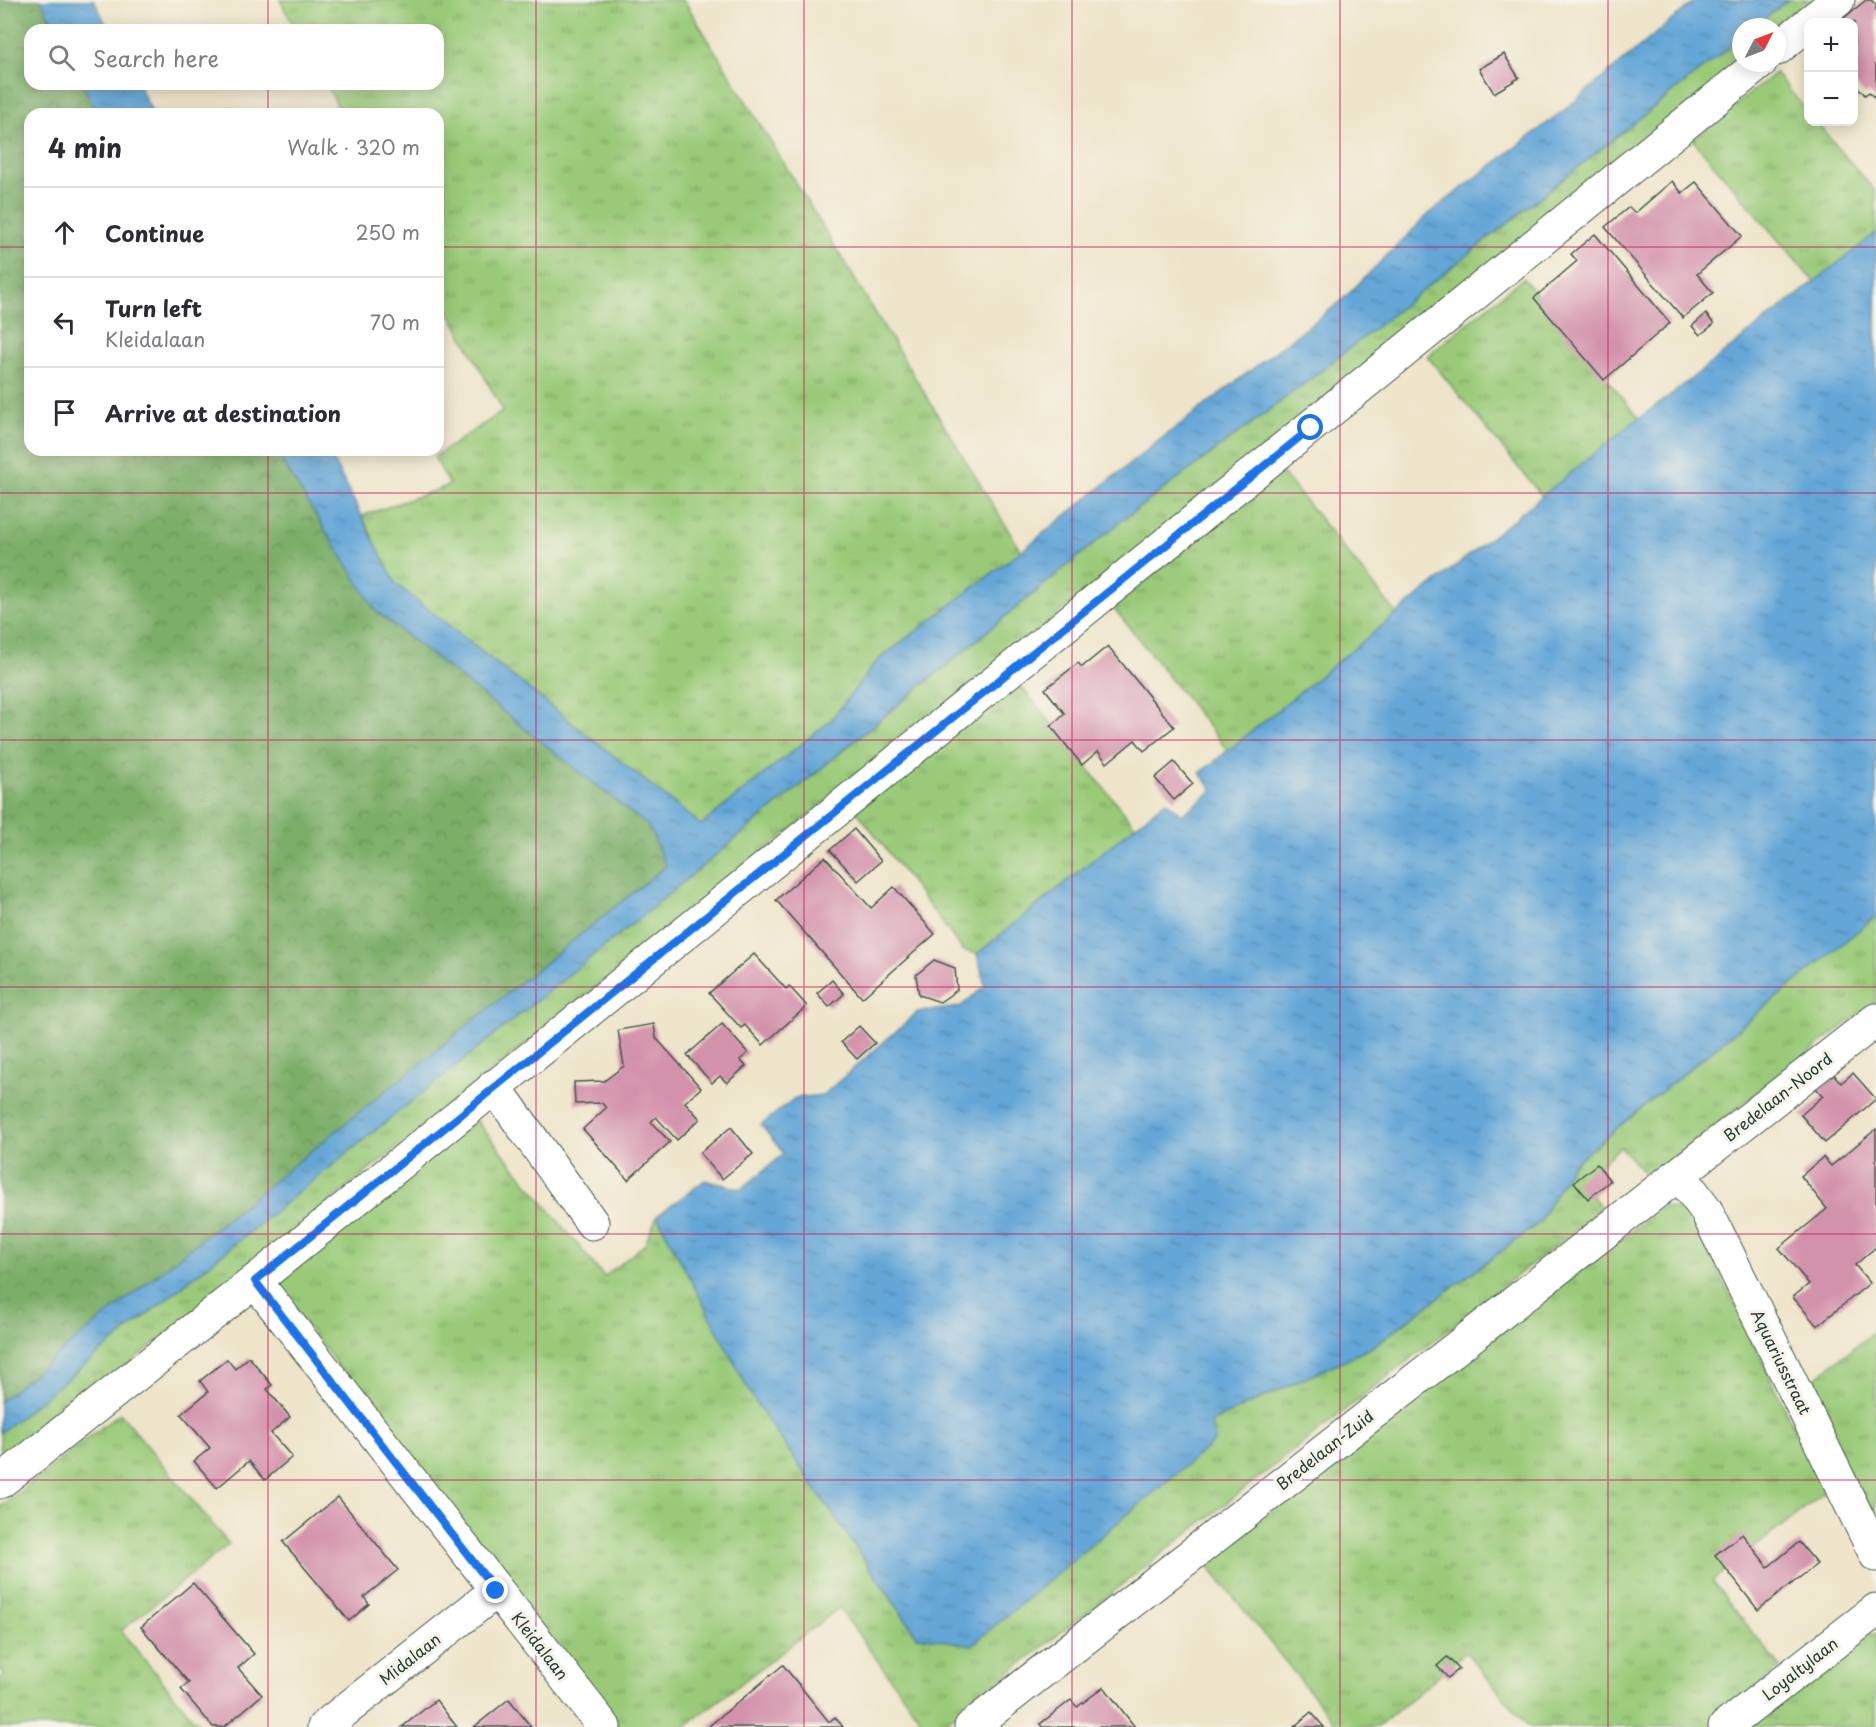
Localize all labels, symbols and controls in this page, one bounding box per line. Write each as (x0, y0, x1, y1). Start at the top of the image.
north arrow (1732, 18, 1786, 72)
map controls (1804, 18, 1858, 126)
button: + (1804, 18, 1858, 72)
search box (24, 24, 444, 90)
icon: search (45, 41, 78, 74)
text: Search here (93, 41, 219, 74)
button: − (1804, 72, 1858, 126)
text: 4 min (48, 128, 122, 167)
text: Walk · 320 m (287, 132, 420, 162)
icon: ahead (48, 216, 81, 249)
text: Continue (105, 216, 204, 249)
text: 250 m (356, 217, 420, 247)
text: Turn left (105, 291, 202, 324)
icon: left (48, 306, 81, 339)
text: 70 m (370, 307, 420, 337)
text: Kleidalaan (105, 324, 205, 354)
icon: arrive (48, 396, 81, 429)
text: Arrive at destination (105, 396, 341, 429)
route start (1297, 414, 1323, 440)
street label: Bredelaan-Noord (1718, 1046, 1837, 1146)
street label: Aquariusstraat (1746, 1305, 1818, 1419)
street label: Bredelaan-Zuid (1270, 1403, 1378, 1495)
route end (482, 1577, 508, 1603)
street label: Kleidalaan (507, 1606, 575, 1684)
street label: Midalaan (373, 1626, 445, 1690)
street label: Loyaltylaan (1756, 1631, 1842, 1706)

